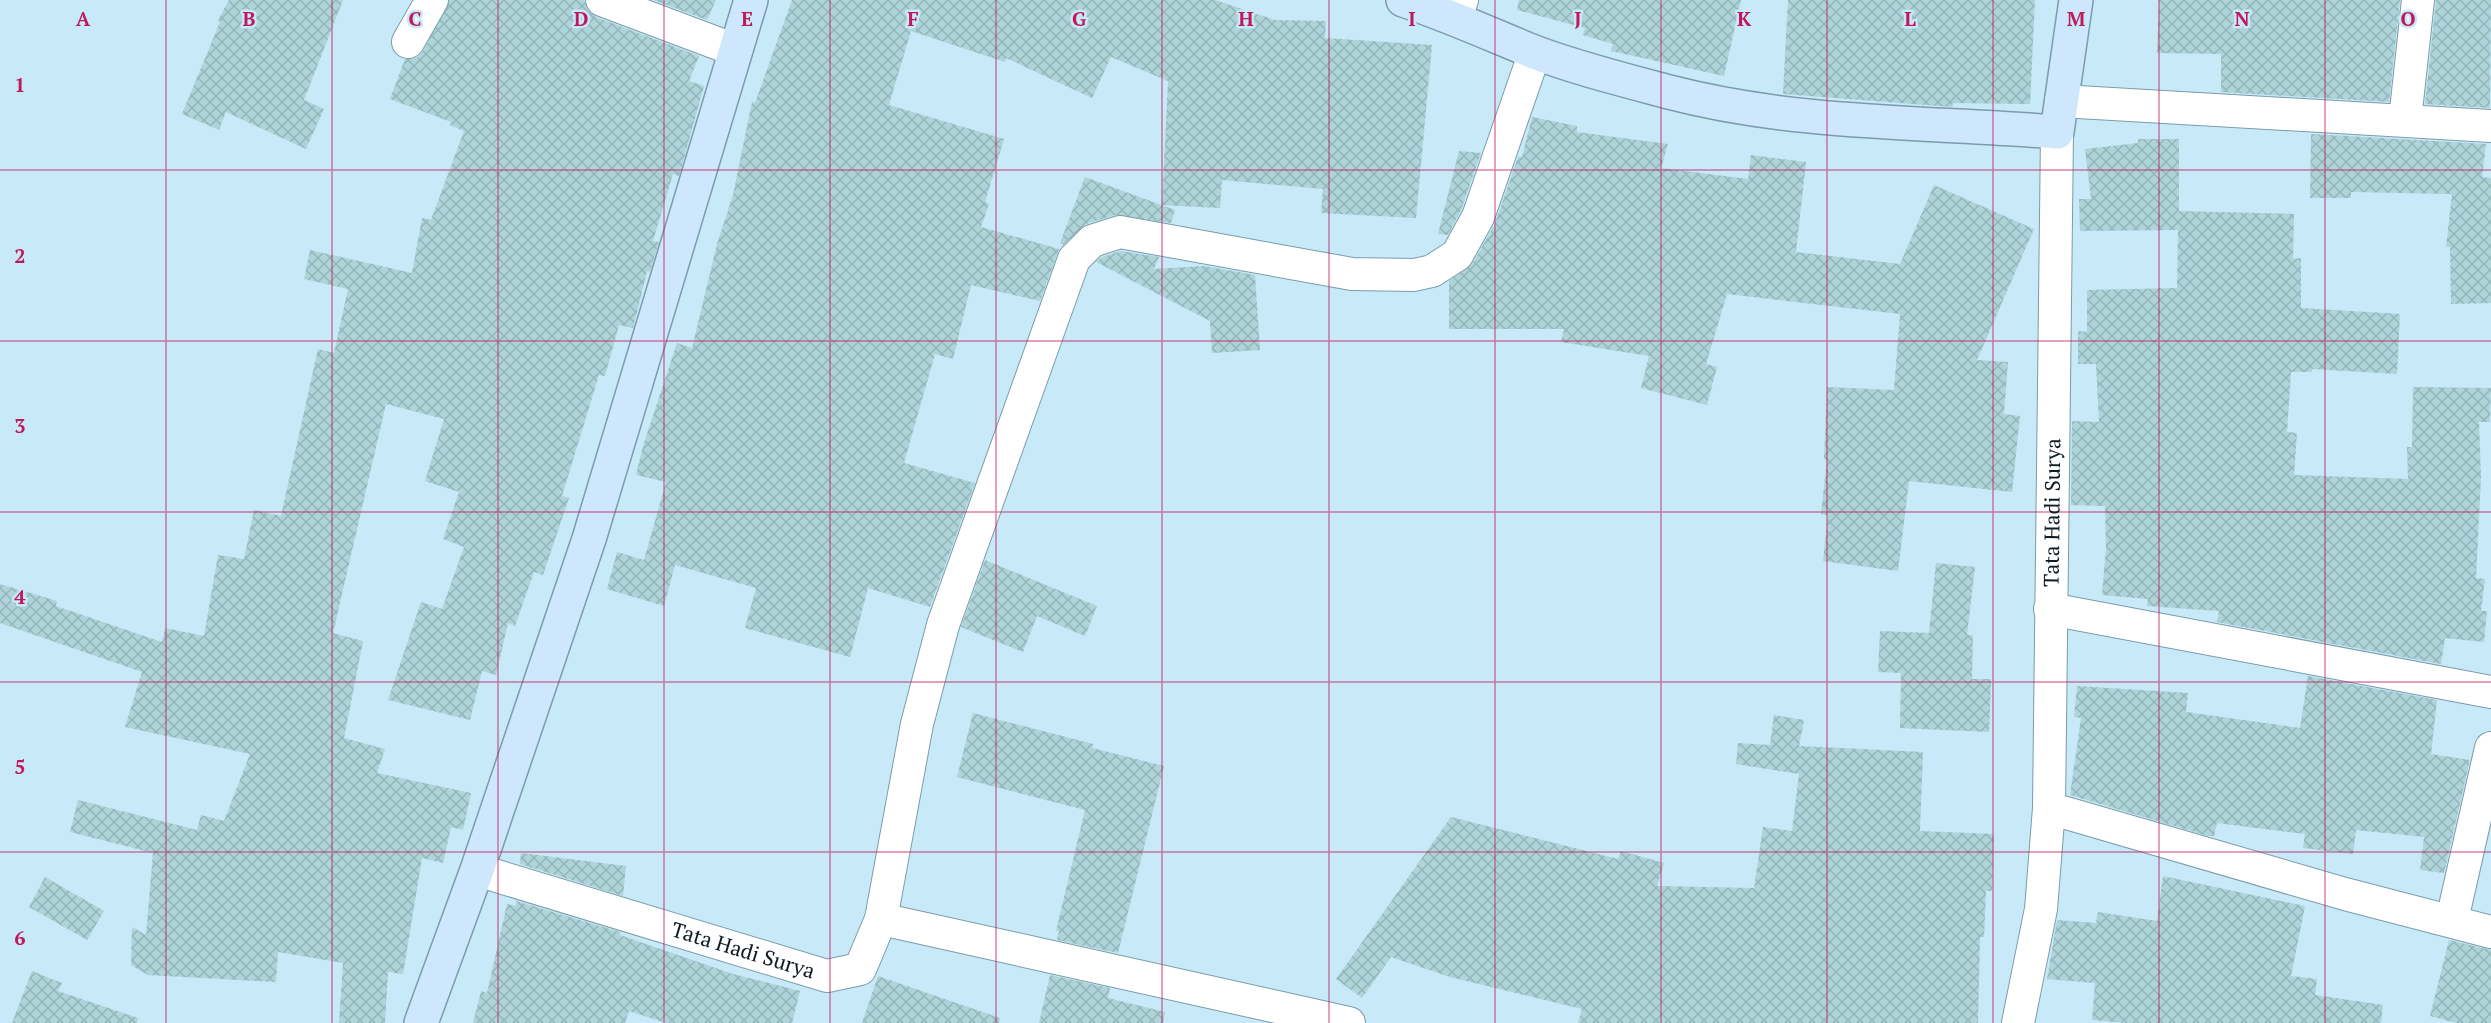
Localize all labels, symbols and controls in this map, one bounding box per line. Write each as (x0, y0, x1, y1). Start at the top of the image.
text: A (76, 5, 91, 32)
text: B (243, 5, 256, 32)
text: C (408, 5, 422, 32)
text: D (574, 5, 588, 32)
text: E (741, 5, 753, 32)
text: F (907, 5, 919, 32)
text: G (1072, 5, 1086, 32)
text: H (1238, 5, 1254, 32)
text: I (1408, 5, 1416, 32)
text: J (1574, 5, 1582, 32)
text: K (1737, 5, 1752, 32)
text: L (1904, 5, 1916, 32)
text: M (2067, 5, 2086, 32)
text: N (2234, 5, 2250, 32)
text: O (2400, 5, 2416, 32)
text: 1 (14, 71, 26, 98)
text: 2 (14, 242, 26, 269)
text: 3 (14, 412, 26, 439)
street label: Tata Hadi Surya (2037, 438, 2066, 587)
text: 4 (14, 583, 26, 610)
text: 5 (14, 753, 26, 780)
street label: Tata Hadi Surya (668, 915, 819, 985)
text: 6 (14, 924, 26, 951)

